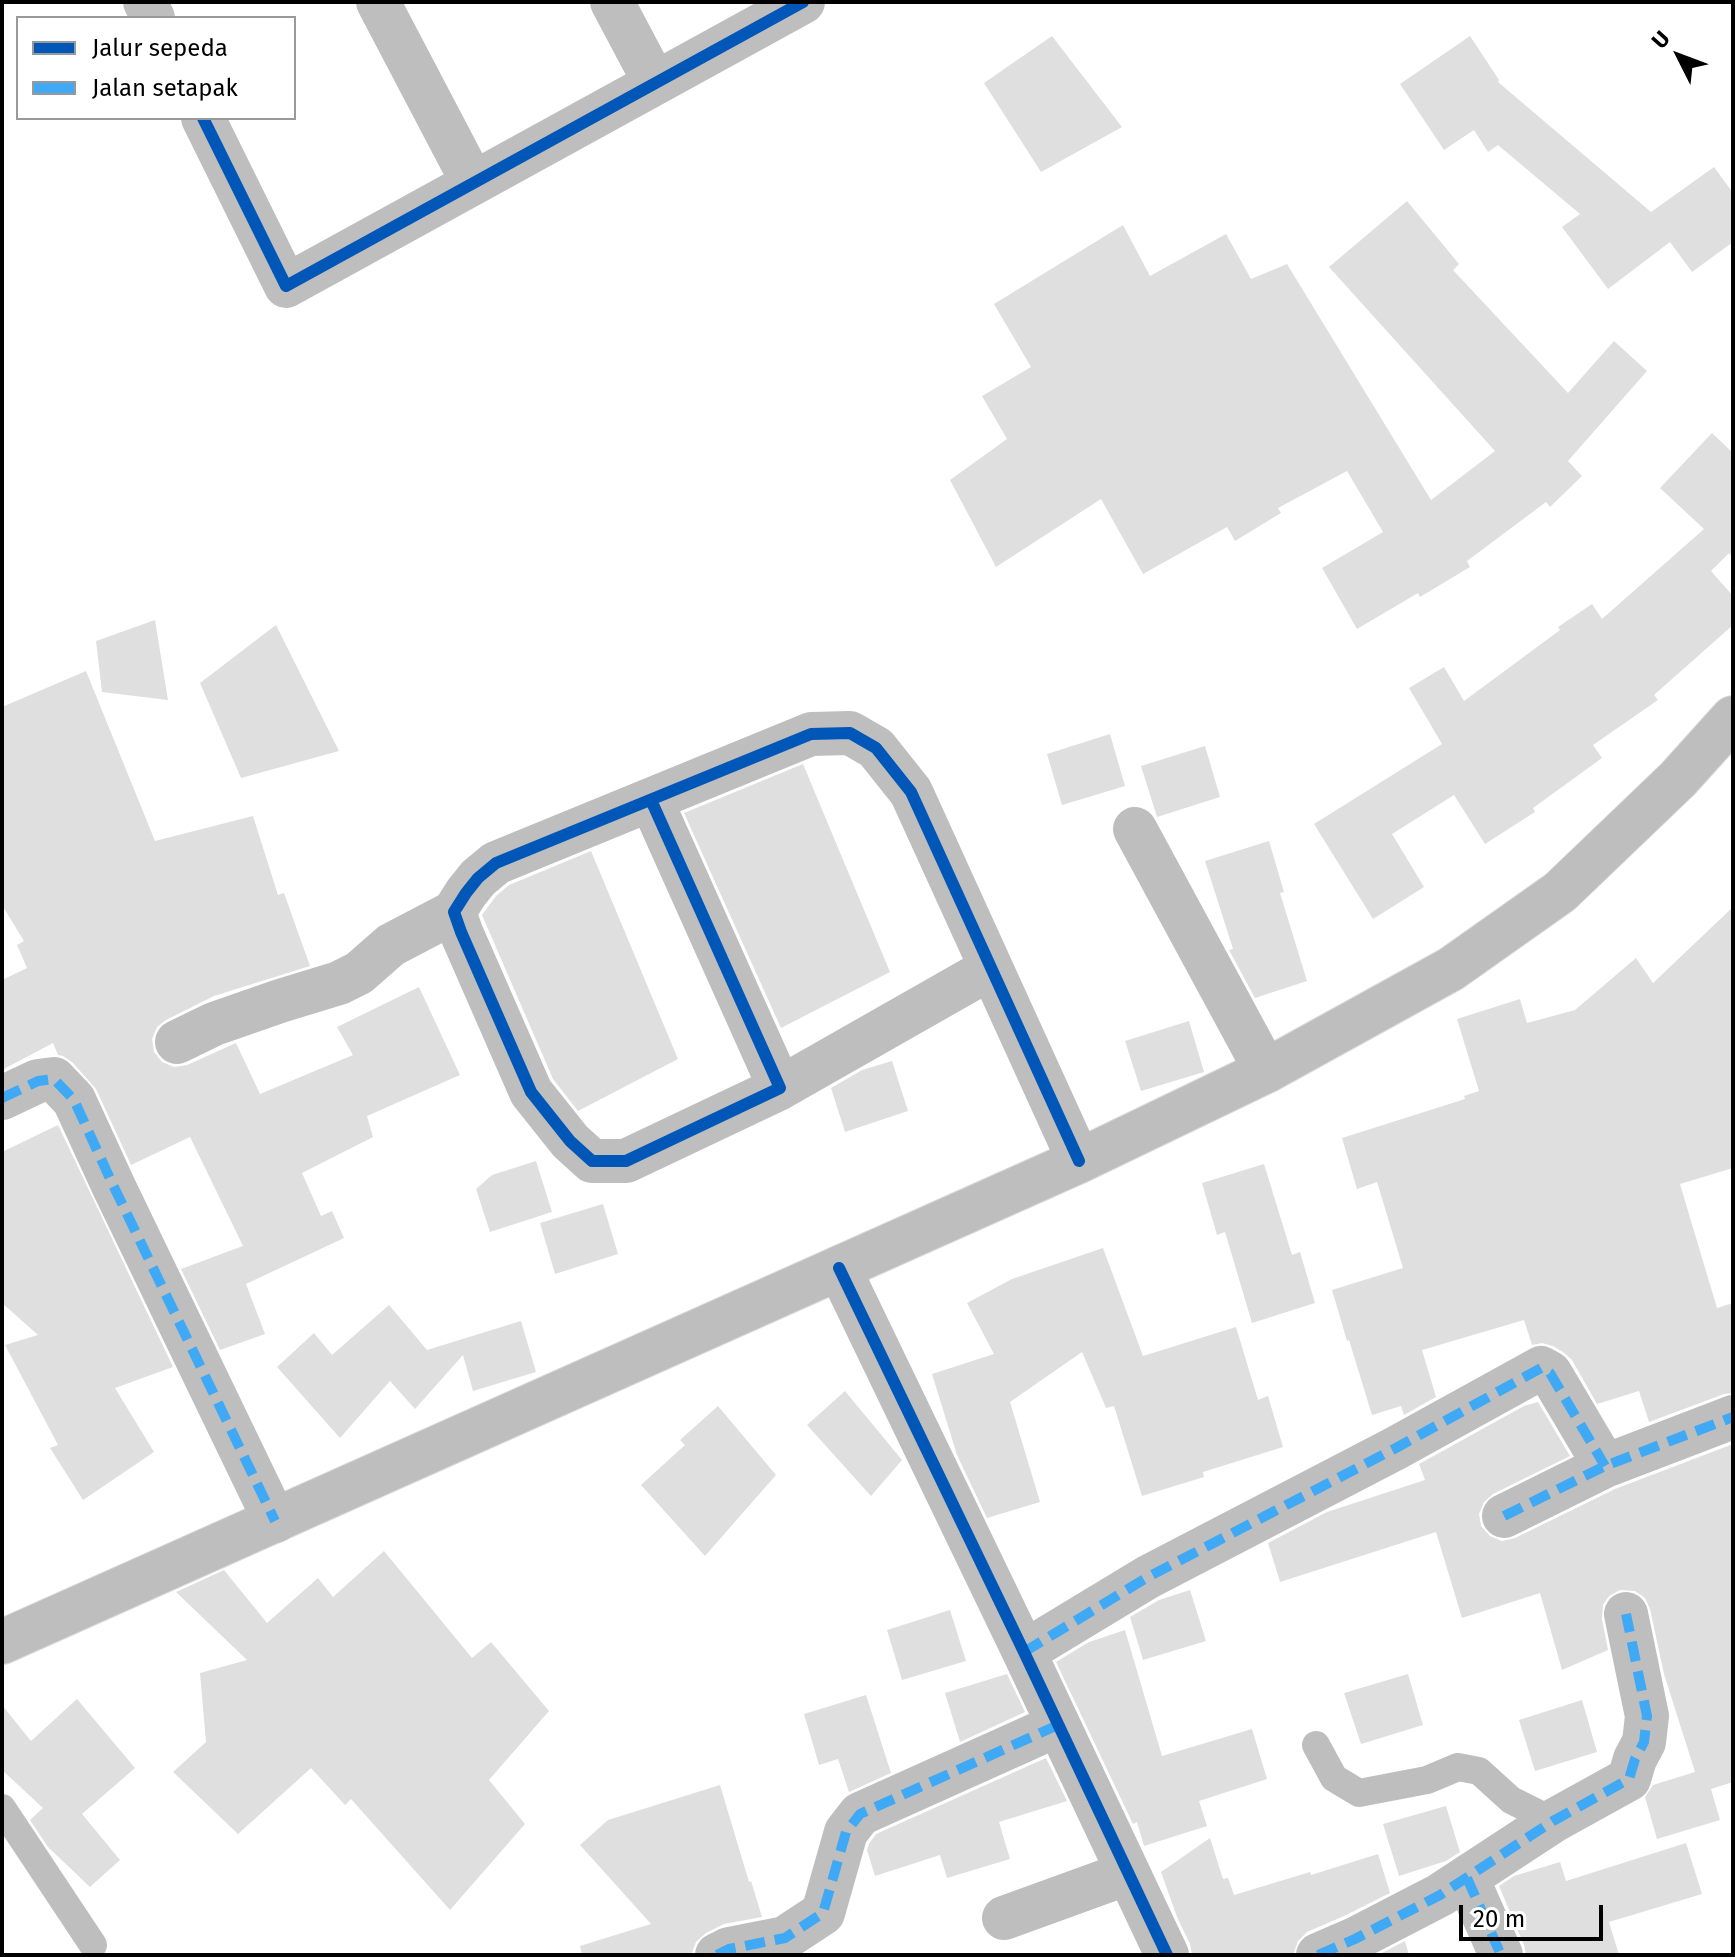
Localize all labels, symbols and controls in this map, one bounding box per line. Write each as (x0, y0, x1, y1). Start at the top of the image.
legend (16, 16, 296, 120)
north arrow (1639, 16, 1719, 96)
text: U (1646, 25, 1676, 54)
text: Jalur sepeda (92, 34, 228, 62)
text: Jalan setapak (92, 74, 238, 102)
scale bar (1463, 1889, 1607, 1939)
text: 20 m (1473, 1905, 1525, 1933)

